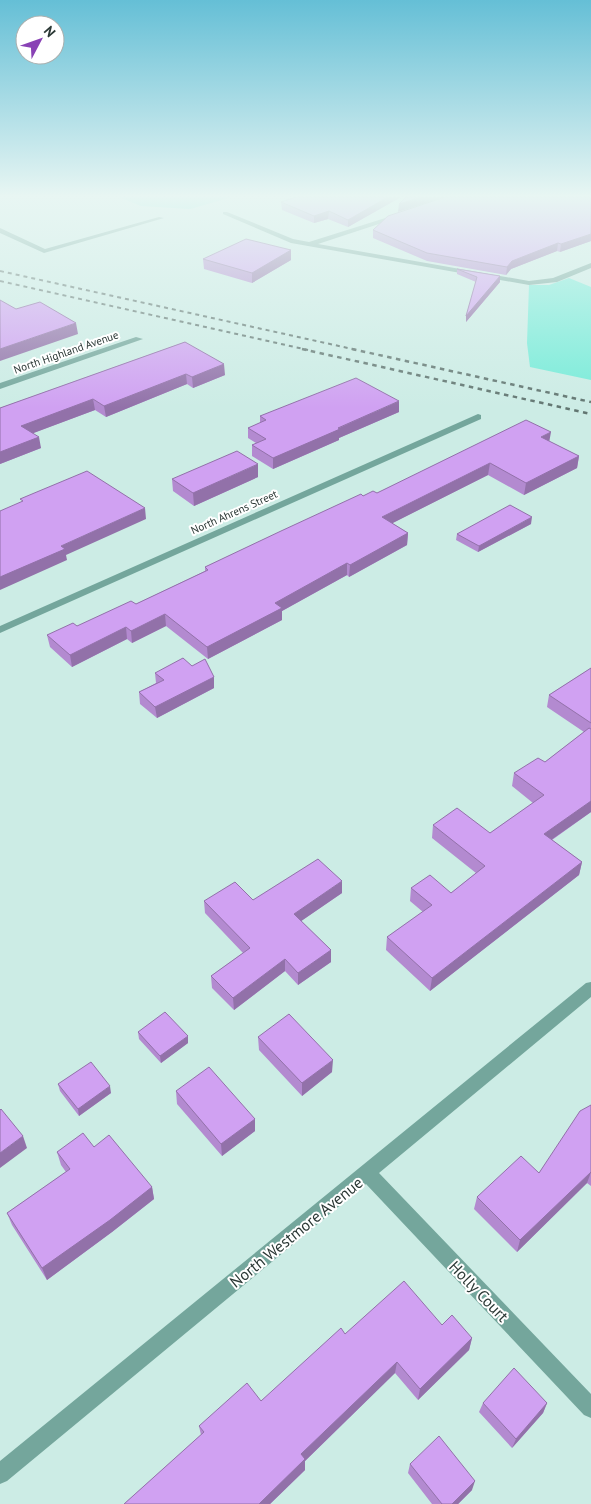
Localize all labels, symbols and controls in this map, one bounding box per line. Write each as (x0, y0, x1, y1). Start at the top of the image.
north arrow (15, 15, 65, 65)
text: N (40, 22, 60, 41)
street label: North Highland Avenue (12, 327, 121, 377)
street label: North Ahrens Street (189, 487, 280, 537)
street label: North Westmore Avenue (226, 1172, 366, 1292)
street label: Holly Court (445, 1256, 513, 1326)

